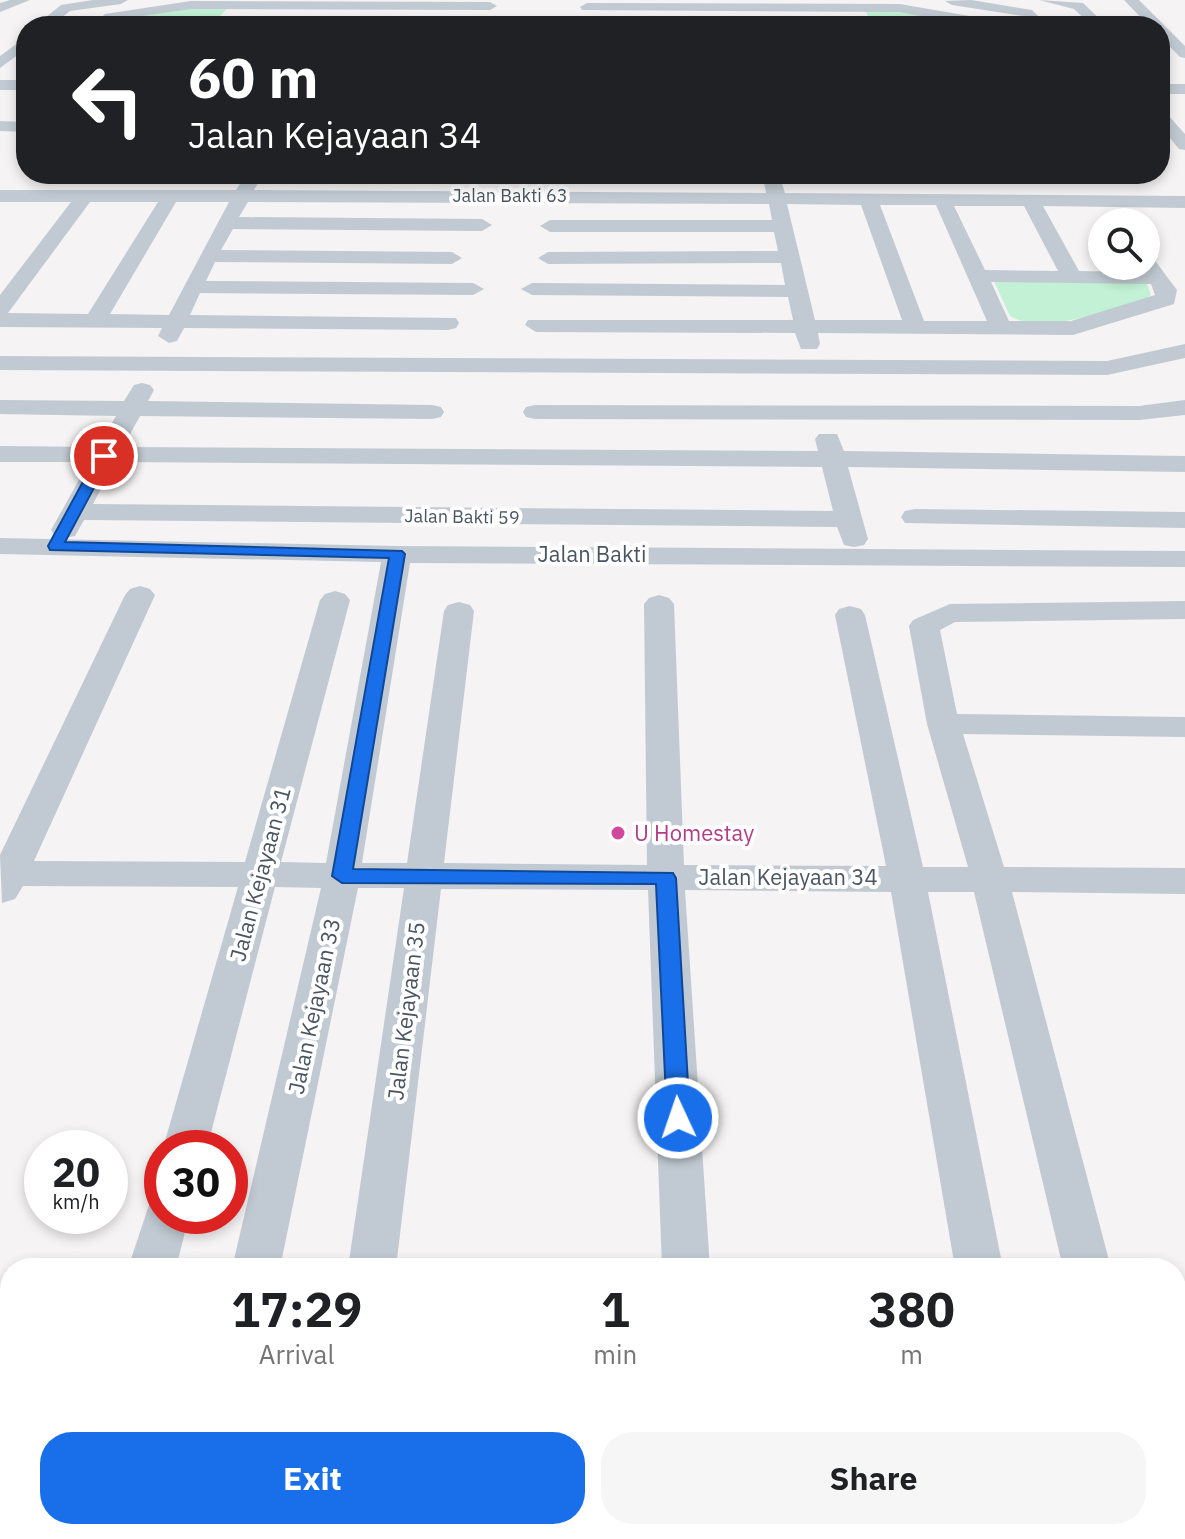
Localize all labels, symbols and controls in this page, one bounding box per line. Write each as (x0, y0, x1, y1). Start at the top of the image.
text: 60 m (188, 41, 318, 113)
icon: left (56, 48, 160, 152)
text: Jalan Kejayaan 34 (188, 111, 481, 158)
street label: Jalan Bakti 63 (452, 184, 568, 207)
map controls (1088, 208, 1160, 280)
button: search (1088, 208, 1160, 280)
pin (70, 422, 138, 490)
icon: arrive (82, 434, 126, 478)
street label: Jalan Bakti 59 (404, 504, 520, 529)
street label: Jalan Bakti (537, 539, 647, 568)
street label: Jalan Kejayaan 31 (222, 784, 297, 964)
place label: U Homestay (634, 818, 754, 847)
marker: U Homestay (609, 824, 627, 842)
street label: Jalan Kejayaan 34 (698, 862, 878, 891)
street label: Jalan Kejayaan 33 (281, 915, 346, 1097)
street label: Jalan Kejayaan 35 (380, 920, 431, 1102)
position arrow (636, 1076, 720, 1160)
speed limit sign: 30 (144, 1130, 248, 1234)
text: 20 (52, 1146, 100, 1198)
text: km/h (52, 1188, 100, 1215)
text: 17:29 (231, 1278, 362, 1340)
text: 1 (601, 1278, 630, 1340)
text: 380 (868, 1278, 955, 1340)
text: Arrival (259, 1337, 335, 1371)
text: min (593, 1337, 637, 1371)
text: m (900, 1337, 923, 1371)
button: Exit (40, 1432, 585, 1524)
button: Share (601, 1432, 1146, 1524)

